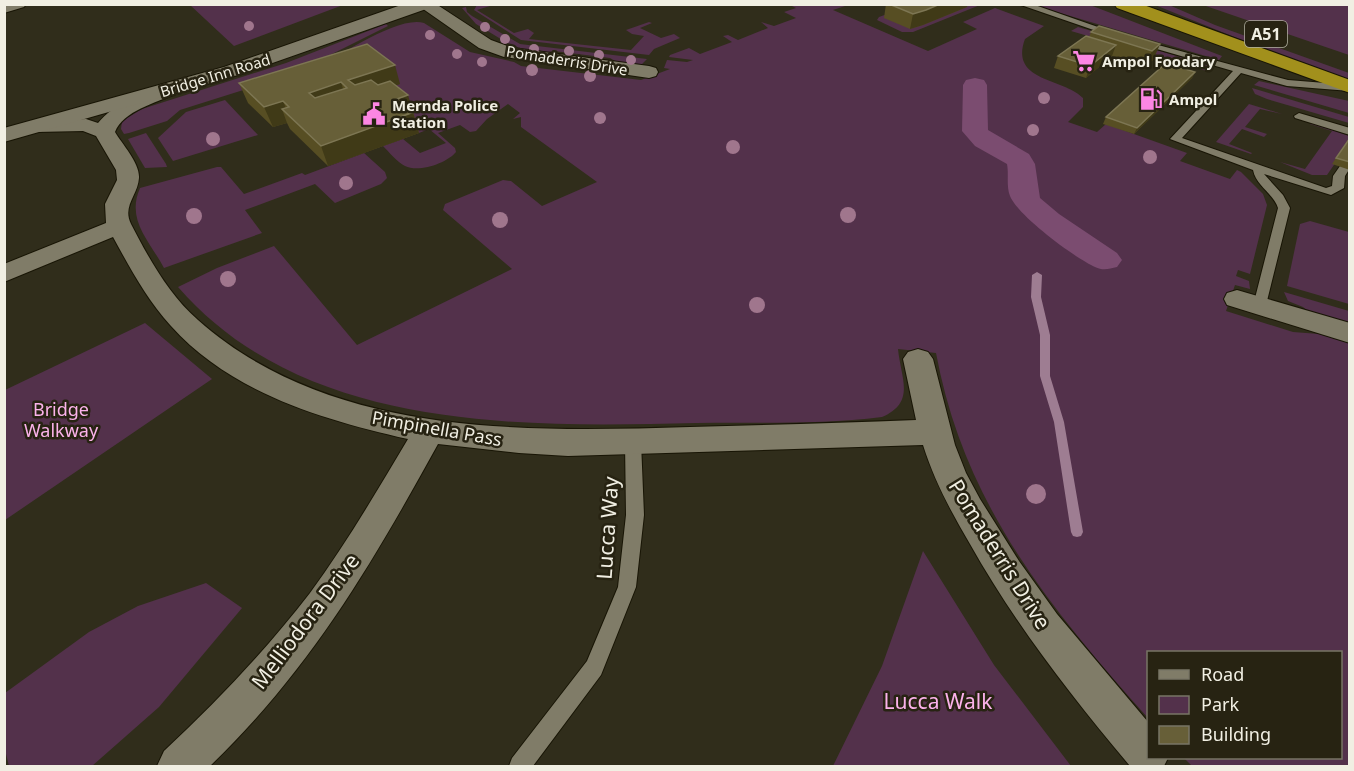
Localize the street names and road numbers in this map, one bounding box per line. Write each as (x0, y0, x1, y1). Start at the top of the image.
road number: A51 (1245, 21, 1287, 47)
street label: Pomaderris Drive (505, 41, 629, 79)
street label: Bridge Inn Road (157, 49, 273, 101)
street label: Pimpinella Pass (370, 405, 504, 451)
street label: Pomaderris Drive (943, 474, 1057, 634)
street label: Lucca Way (589, 475, 625, 580)
street label: Melliodora Drive (245, 548, 365, 694)

